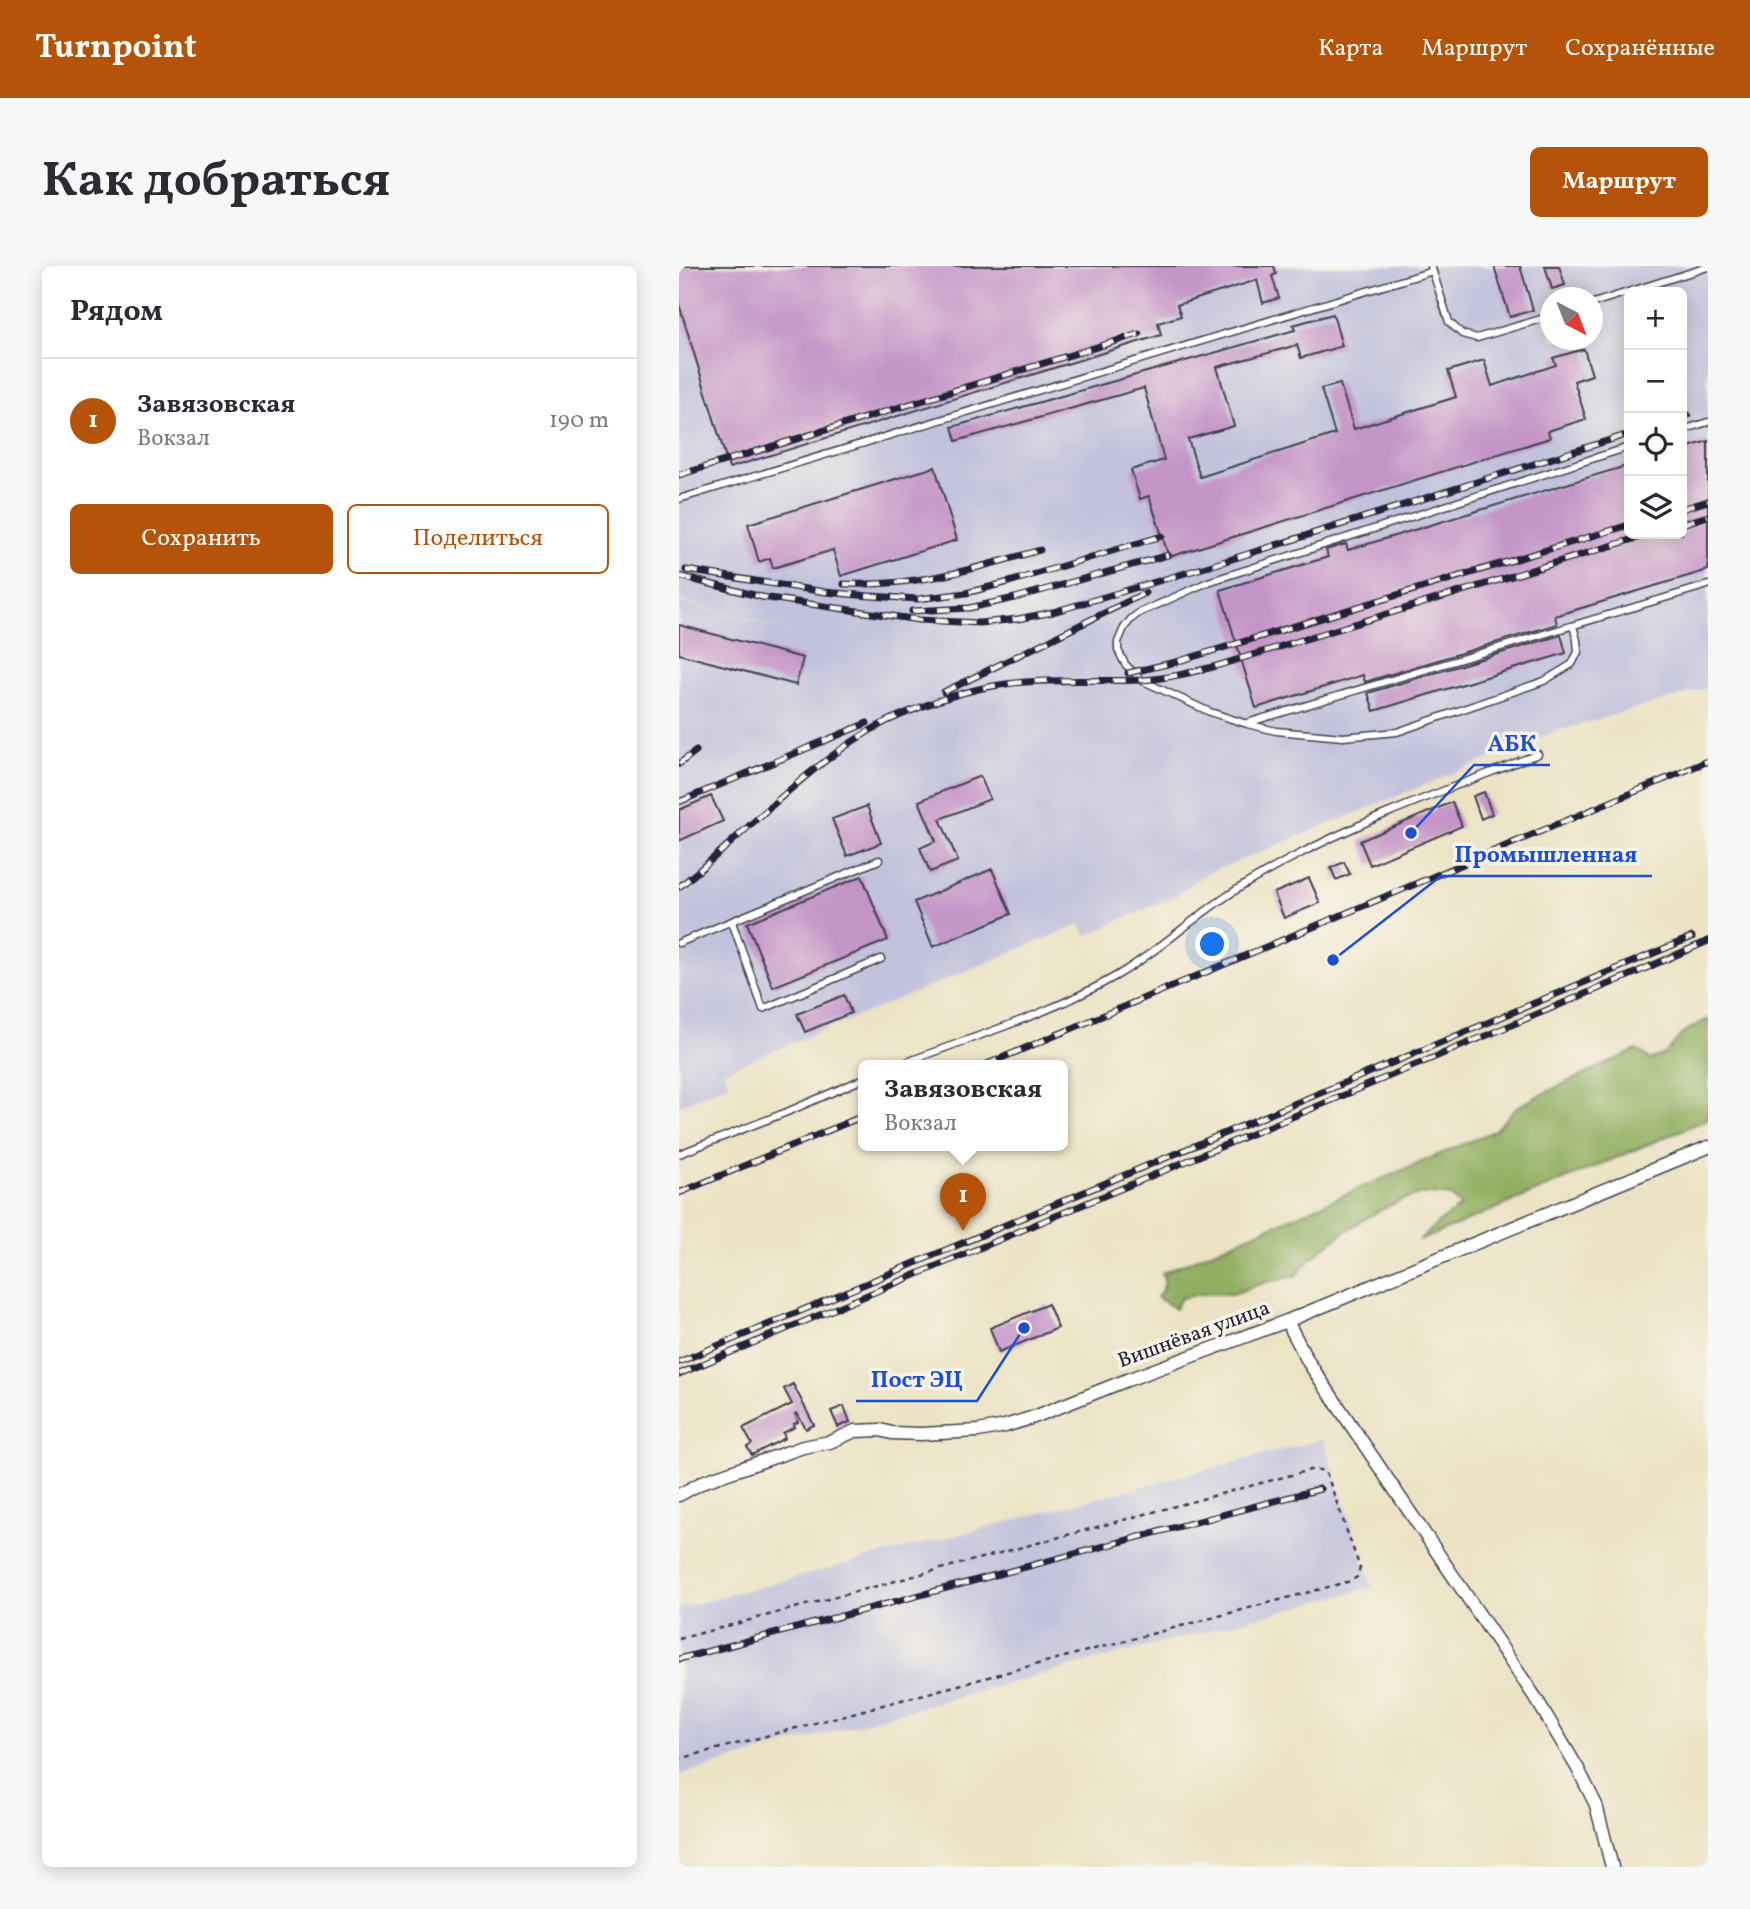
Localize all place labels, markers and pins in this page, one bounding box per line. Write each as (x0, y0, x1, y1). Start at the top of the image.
callout: АБК (1474, 721, 1550, 765)
callout: Промышленная (1441, 832, 1652, 876)
pin: 1 (940, 1173, 986, 1231)
callout: Пост ЭЦ (856, 1357, 977, 1401)

